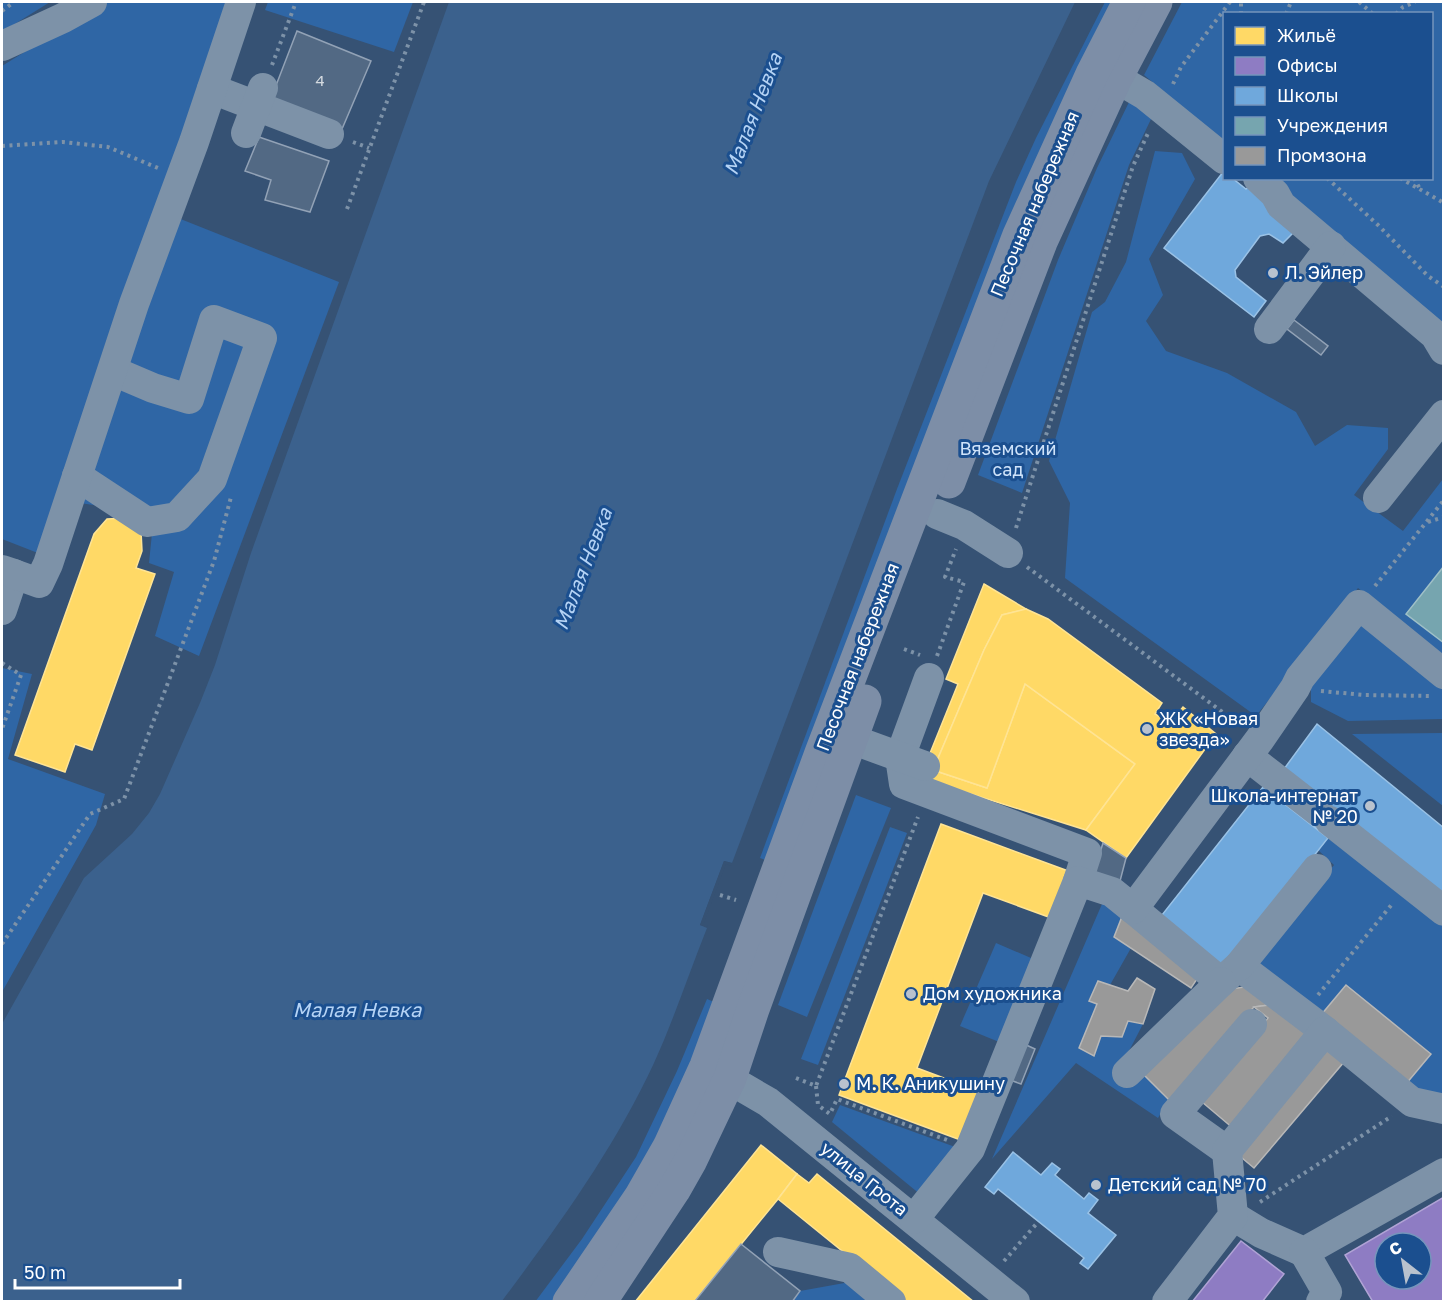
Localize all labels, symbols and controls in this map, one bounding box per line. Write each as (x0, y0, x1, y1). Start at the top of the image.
legend (1223, 12, 1433, 180)
text: Жильё (1277, 24, 1336, 46)
water label: Малая Невка (718, 49, 787, 178)
text: Офисы (1277, 54, 1338, 76)
house number: 4 (315, 71, 325, 89)
text: Школы (1277, 84, 1339, 106)
street label: Песочная набережная (985, 107, 1083, 300)
text: Учреждения (1277, 114, 1388, 136)
text: Промзона (1277, 144, 1367, 166)
place label: Л. Эйлер (1285, 261, 1363, 283)
marker: Л. Эйлер (1266, 266, 1280, 280)
park label: Вяземский сад (959, 437, 1057, 480)
water label: Малая Невка (548, 504, 617, 633)
street label: Песочная набережная (811, 559, 903, 754)
place label: ЖК «Новая звезда» (1159, 707, 1258, 750)
marker: ЖК «Новая звезда» (1140, 722, 1154, 736)
place label: Школа-интернат № 20 (1210, 784, 1358, 827)
marker: Школа-интернат № 20 (1363, 799, 1377, 813)
place label: Дом художника (923, 982, 1062, 1004)
marker: Дом художника (904, 987, 918, 1001)
water label: Малая Невка (293, 997, 422, 1021)
place label: М. К. Аникушину (856, 1072, 1005, 1094)
marker: М. К. Аникушину (837, 1077, 851, 1091)
street label: улица Грота (817, 1136, 913, 1220)
place label: Детский сад № 70 (1108, 1173, 1267, 1195)
marker: Детский сад № 70 (1089, 1178, 1103, 1192)
north arrow (1373, 1231, 1433, 1291)
text: С (1385, 1237, 1405, 1260)
scale bar (15, 1252, 180, 1290)
text: 50 m (24, 1261, 66, 1283)

